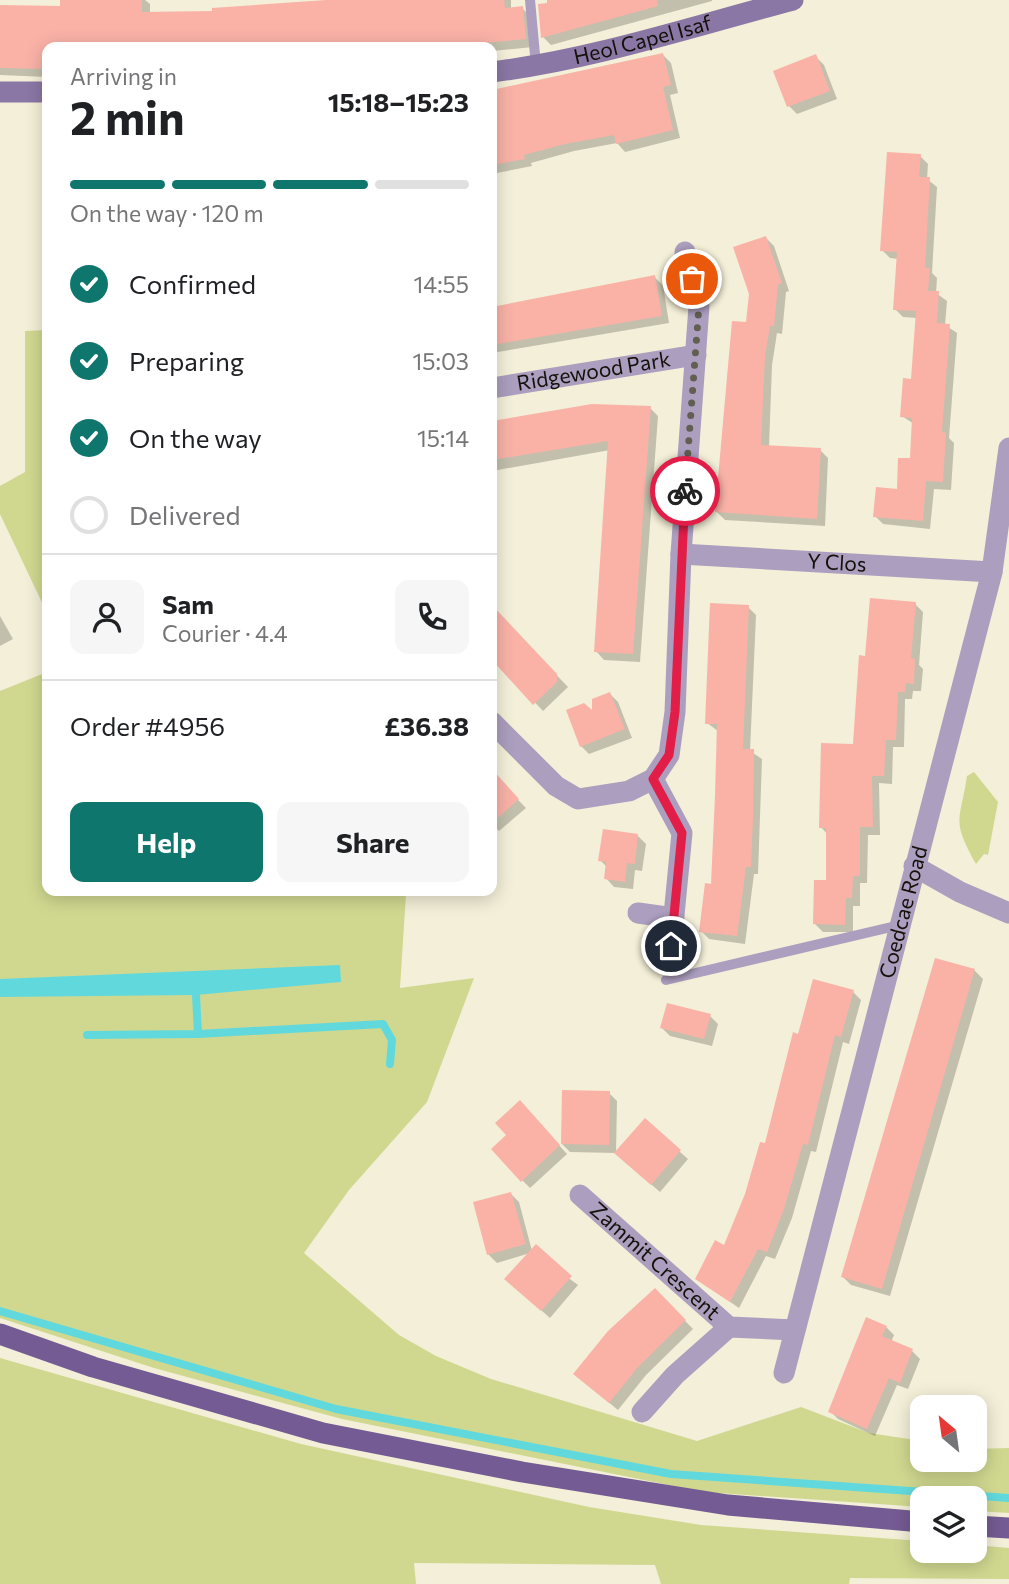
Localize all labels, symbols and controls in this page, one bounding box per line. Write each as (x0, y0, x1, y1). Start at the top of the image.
street label: Heol Capel Isaf (571, 9, 715, 68)
text: Arriving in (70, 62, 177, 90)
text: 15:18–15:23 (328, 86, 469, 117)
text: 2 min (70, 88, 185, 144)
text: On the way · 120 m (70, 199, 264, 227)
pin (662, 249, 722, 309)
icon: bag (673, 260, 711, 298)
icon: check (70, 265, 108, 303)
text: Confirmed (129, 268, 256, 299)
text: 14:55 (414, 270, 469, 298)
icon: check (70, 342, 108, 380)
text: Preparing (129, 345, 244, 376)
street label: Ridgewood Park (515, 345, 672, 395)
text: 15:03 (412, 347, 469, 375)
icon: check (70, 419, 108, 457)
text: On the way (129, 422, 262, 453)
text: 15:14 (417, 424, 469, 452)
courier (650, 456, 720, 526)
icon: bike (666, 472, 704, 510)
text: Delivered (129, 499, 240, 530)
street label: Y Clos (806, 547, 867, 576)
button: person (70, 580, 144, 654)
button: phone (395, 580, 469, 654)
text: Sam (162, 588, 214, 619)
text: Courier · 4.4 (162, 619, 288, 647)
text: Order #4956 (70, 710, 225, 741)
text: £36.38 (384, 710, 469, 741)
button: Help (70, 802, 263, 882)
button: Share (277, 802, 469, 882)
street label: Coedcae Road (873, 843, 931, 981)
pin (641, 916, 701, 976)
icon: home (652, 927, 690, 965)
street label: Zammit Crescent (586, 1196, 726, 1324)
north arrow (910, 1395, 987, 1472)
map controls (910, 1395, 987, 1563)
button: layers (910, 1486, 987, 1563)

